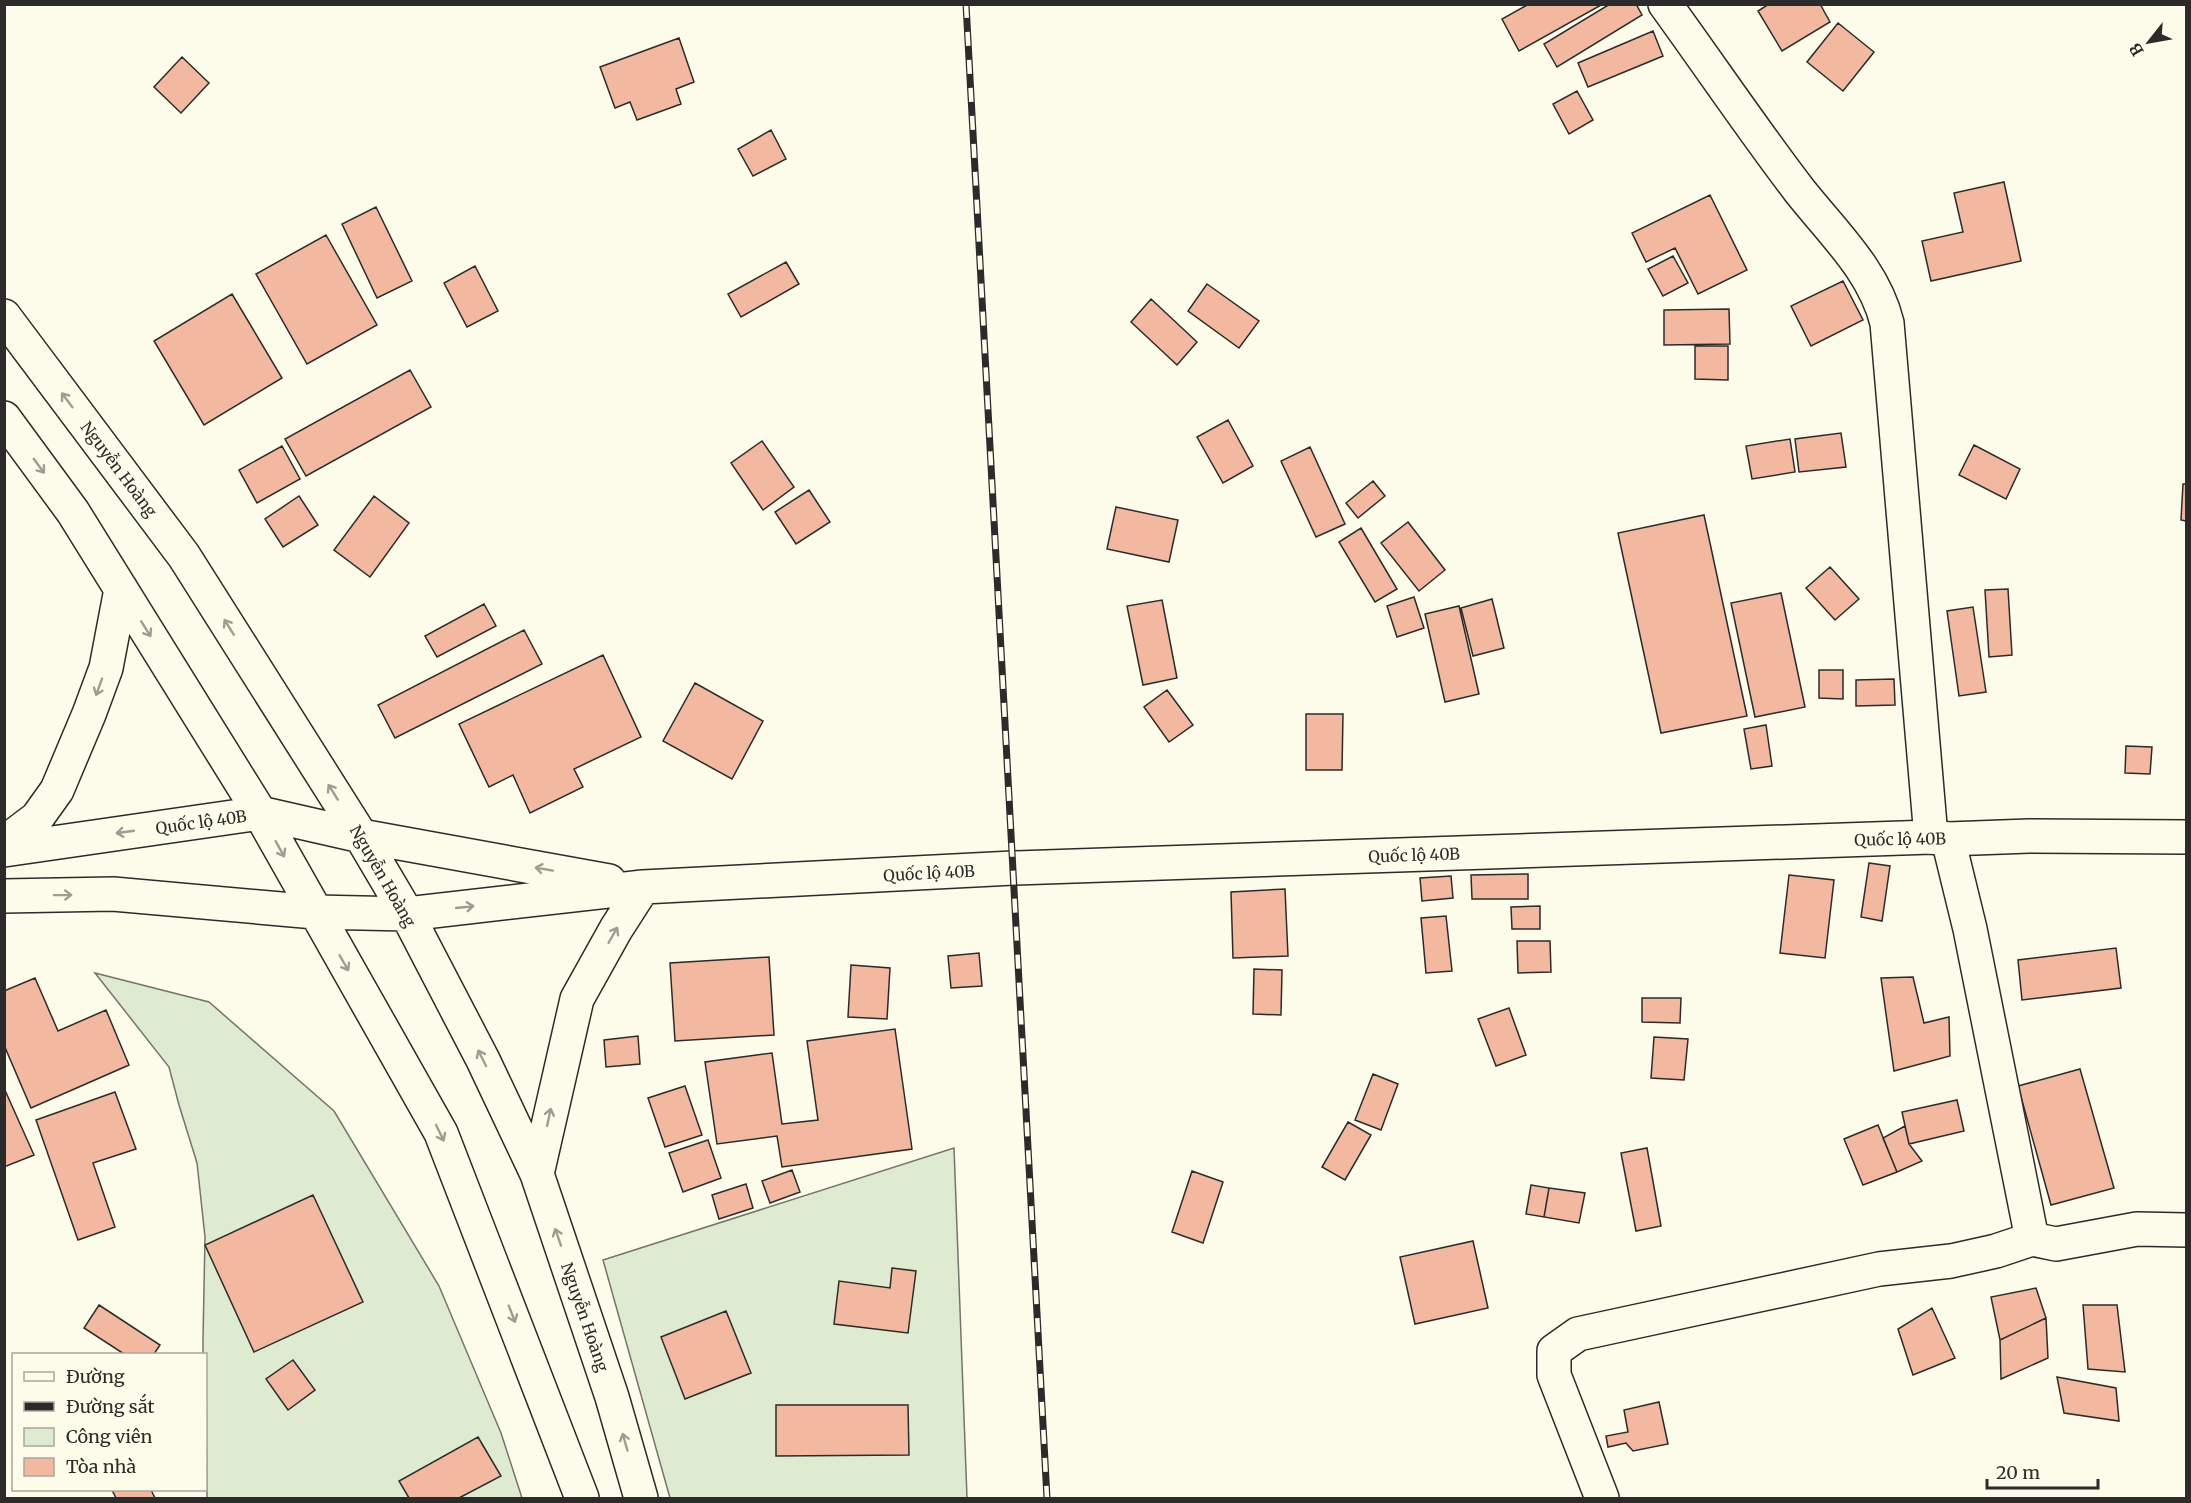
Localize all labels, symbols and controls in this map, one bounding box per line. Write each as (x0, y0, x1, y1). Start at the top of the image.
north arrow (2119, 12, 2179, 72)
text: B (2125, 40, 2148, 60)
one-way arrow (61, 392, 74, 408)
street label: Nguyễn Hoàng (77, 417, 162, 521)
one-way arrow (33, 457, 45, 473)
one-way arrow (223, 619, 235, 636)
one-way arrow (140, 620, 152, 637)
one-way arrow (93, 677, 104, 696)
one-way arrow (327, 784, 339, 801)
street label: Quốc lộ 40B (154, 806, 248, 838)
street label: Nguyễn Hoàng (346, 822, 420, 931)
one-way arrow (115, 827, 135, 838)
street label: Quốc lộ 40B (1854, 828, 1946, 850)
one-way arrow (274, 840, 286, 857)
street label: Quốc lộ 40B (1368, 843, 1460, 867)
street label: Quốc lộ 40B (883, 861, 976, 885)
one-way arrow (535, 863, 554, 874)
one-way arrow (52, 889, 72, 900)
one-way arrow (455, 901, 474, 912)
one-way arrow (607, 927, 619, 944)
one-way arrow (338, 954, 350, 971)
one-way arrow (476, 1049, 487, 1067)
one-way arrow (544, 1108, 555, 1127)
one-way arrow (434, 1124, 446, 1142)
one-way arrow (552, 1228, 563, 1247)
street label: Nguyễn Hoàng (557, 1260, 613, 1375)
one-way arrow (507, 1305, 518, 1323)
legend (12, 1353, 207, 1491)
text: Đường (66, 1365, 125, 1388)
text: Đường sắt (66, 1393, 154, 1418)
text: Công viên (66, 1425, 152, 1448)
one-way arrow (619, 1433, 630, 1452)
scale bar (1987, 1452, 2098, 1490)
text: Tòa nhà (66, 1455, 136, 1478)
text: 20 m (1996, 1461, 2040, 1484)

